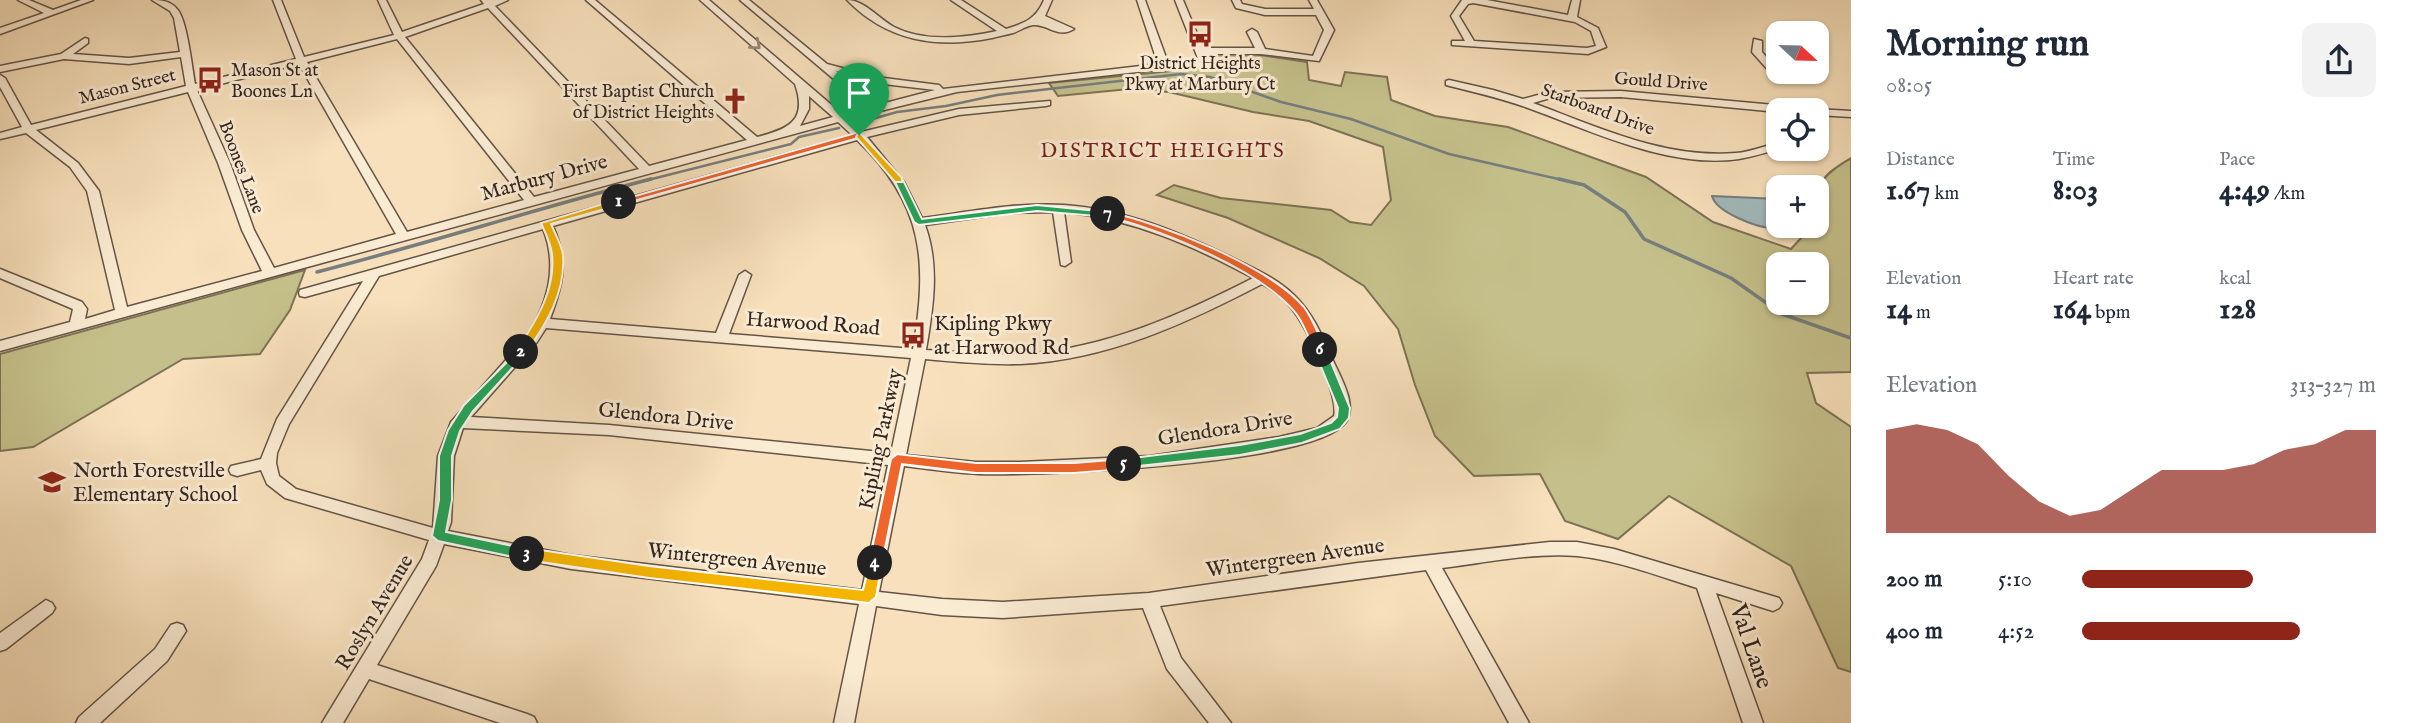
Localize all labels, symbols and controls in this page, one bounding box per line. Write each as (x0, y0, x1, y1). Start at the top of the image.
bus stop icon: District Heights Pkwy at Marbury Ct (1185, 19, 1215, 49)
north arrow (1766, 21, 1829, 84)
map controls (1766, 21, 1829, 315)
text: Morning run (1886, 21, 2089, 69)
button: share (2302, 23, 2376, 97)
one-way arrow (747, 37, 760, 49)
place label: District Heights Pkwy at Marbury Ct (1124, 53, 1276, 97)
place label: Mason St at Boones Ln (231, 60, 319, 104)
pin (829, 63, 889, 135)
street label: Mason Street (77, 64, 178, 111)
bus stop icon: Mason St at Boones Ln (195, 65, 225, 95)
street label: Gould Drive (1613, 68, 1708, 97)
text: 08:05 (1886, 71, 1932, 100)
icon: arrive (840, 74, 878, 112)
street label: Starboard Drive (1538, 79, 1657, 142)
place label: First Baptist Church of District Heights (562, 81, 714, 125)
church icon: First Baptist Church of District Heights (720, 86, 750, 116)
button: locate (1766, 98, 1829, 161)
street label: Boones Lane (212, 118, 269, 217)
district label: DISTRICT HEIGHTS (1040, 138, 1286, 165)
street label: Marbury Drive (478, 148, 611, 208)
text: Distance (1886, 148, 1955, 172)
text: Time (2053, 148, 2095, 172)
text: Pace (2219, 148, 2255, 172)
text: 1.67 (1886, 172, 1930, 210)
text: 8:03 (2053, 172, 2098, 210)
text: 4:49 (2219, 172, 2270, 210)
button: + (1766, 175, 1829, 238)
text: km (1930, 182, 1959, 206)
text: /km (2270, 182, 2305, 206)
pin: 1 (602, 184, 636, 220)
text: 1 (615, 189, 622, 213)
pin: 7 (1090, 196, 1126, 232)
text: 7 (1103, 201, 1112, 225)
button: − (1766, 252, 1829, 315)
text: Elevation (1886, 267, 1961, 291)
text: Heart rate (2053, 267, 2134, 291)
text: kcal (2219, 267, 2251, 291)
text: 14 (1886, 291, 1912, 329)
text: 164 (2053, 291, 2091, 329)
text: 128 (2219, 291, 2256, 329)
text: m (1912, 301, 1931, 325)
text: bpm (2091, 301, 2130, 325)
street label: Harwood Road (745, 306, 882, 343)
place label: Kipling Pkwy at Harwood Rd (934, 311, 1070, 362)
bus stop icon: Kipling Pkwy at Harwood Rd (898, 320, 928, 350)
pin: 6 (1302, 332, 1338, 368)
pin: 2 (504, 334, 538, 370)
text: 6 (1315, 337, 1324, 361)
text: 2 (516, 339, 525, 363)
street label: Kipling Parkway (853, 366, 910, 512)
text: Elevation (1886, 371, 1977, 400)
text: 313–327 m (2290, 371, 2376, 400)
street label: Glendora Drive (597, 397, 735, 438)
street label: Glendora Drive (1156, 405, 1295, 453)
pin: 5 (1106, 447, 1142, 482)
text: 5 (1120, 451, 1127, 475)
place label: North Forestville Elementary School (73, 458, 238, 509)
school or university icon: North Forestville Elementary School (37, 467, 67, 497)
street label: Wintergreen Avenue (1204, 533, 1386, 584)
pin: 3 (510, 536, 544, 572)
street label: Wintergreen Avenue (646, 538, 828, 583)
text: 3 (523, 541, 530, 565)
pin: 4 (858, 546, 892, 580)
street label: Roslyn Avenue (330, 550, 421, 676)
text: 4 (870, 550, 879, 574)
text: 200 m (1886, 565, 1942, 594)
text: 5:10 (1998, 565, 2032, 594)
street label: Val Lane (1721, 599, 1779, 693)
text: 400 m (1886, 617, 1943, 646)
text: 4:52 (1998, 617, 2034, 646)

